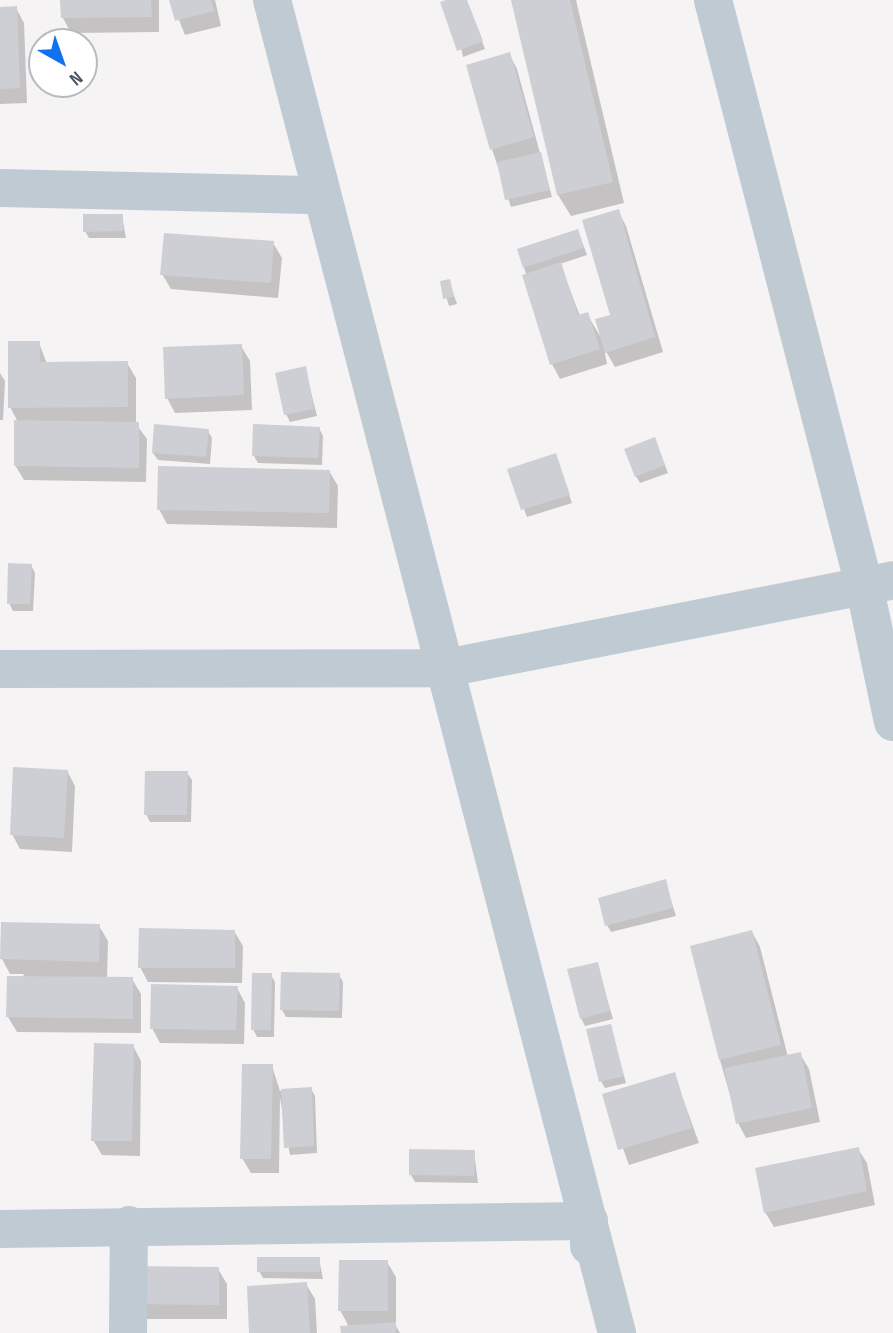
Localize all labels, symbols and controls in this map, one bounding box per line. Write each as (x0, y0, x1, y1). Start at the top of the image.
north arrow (28, 28, 98, 98)
text: N (64, 66, 87, 90)

